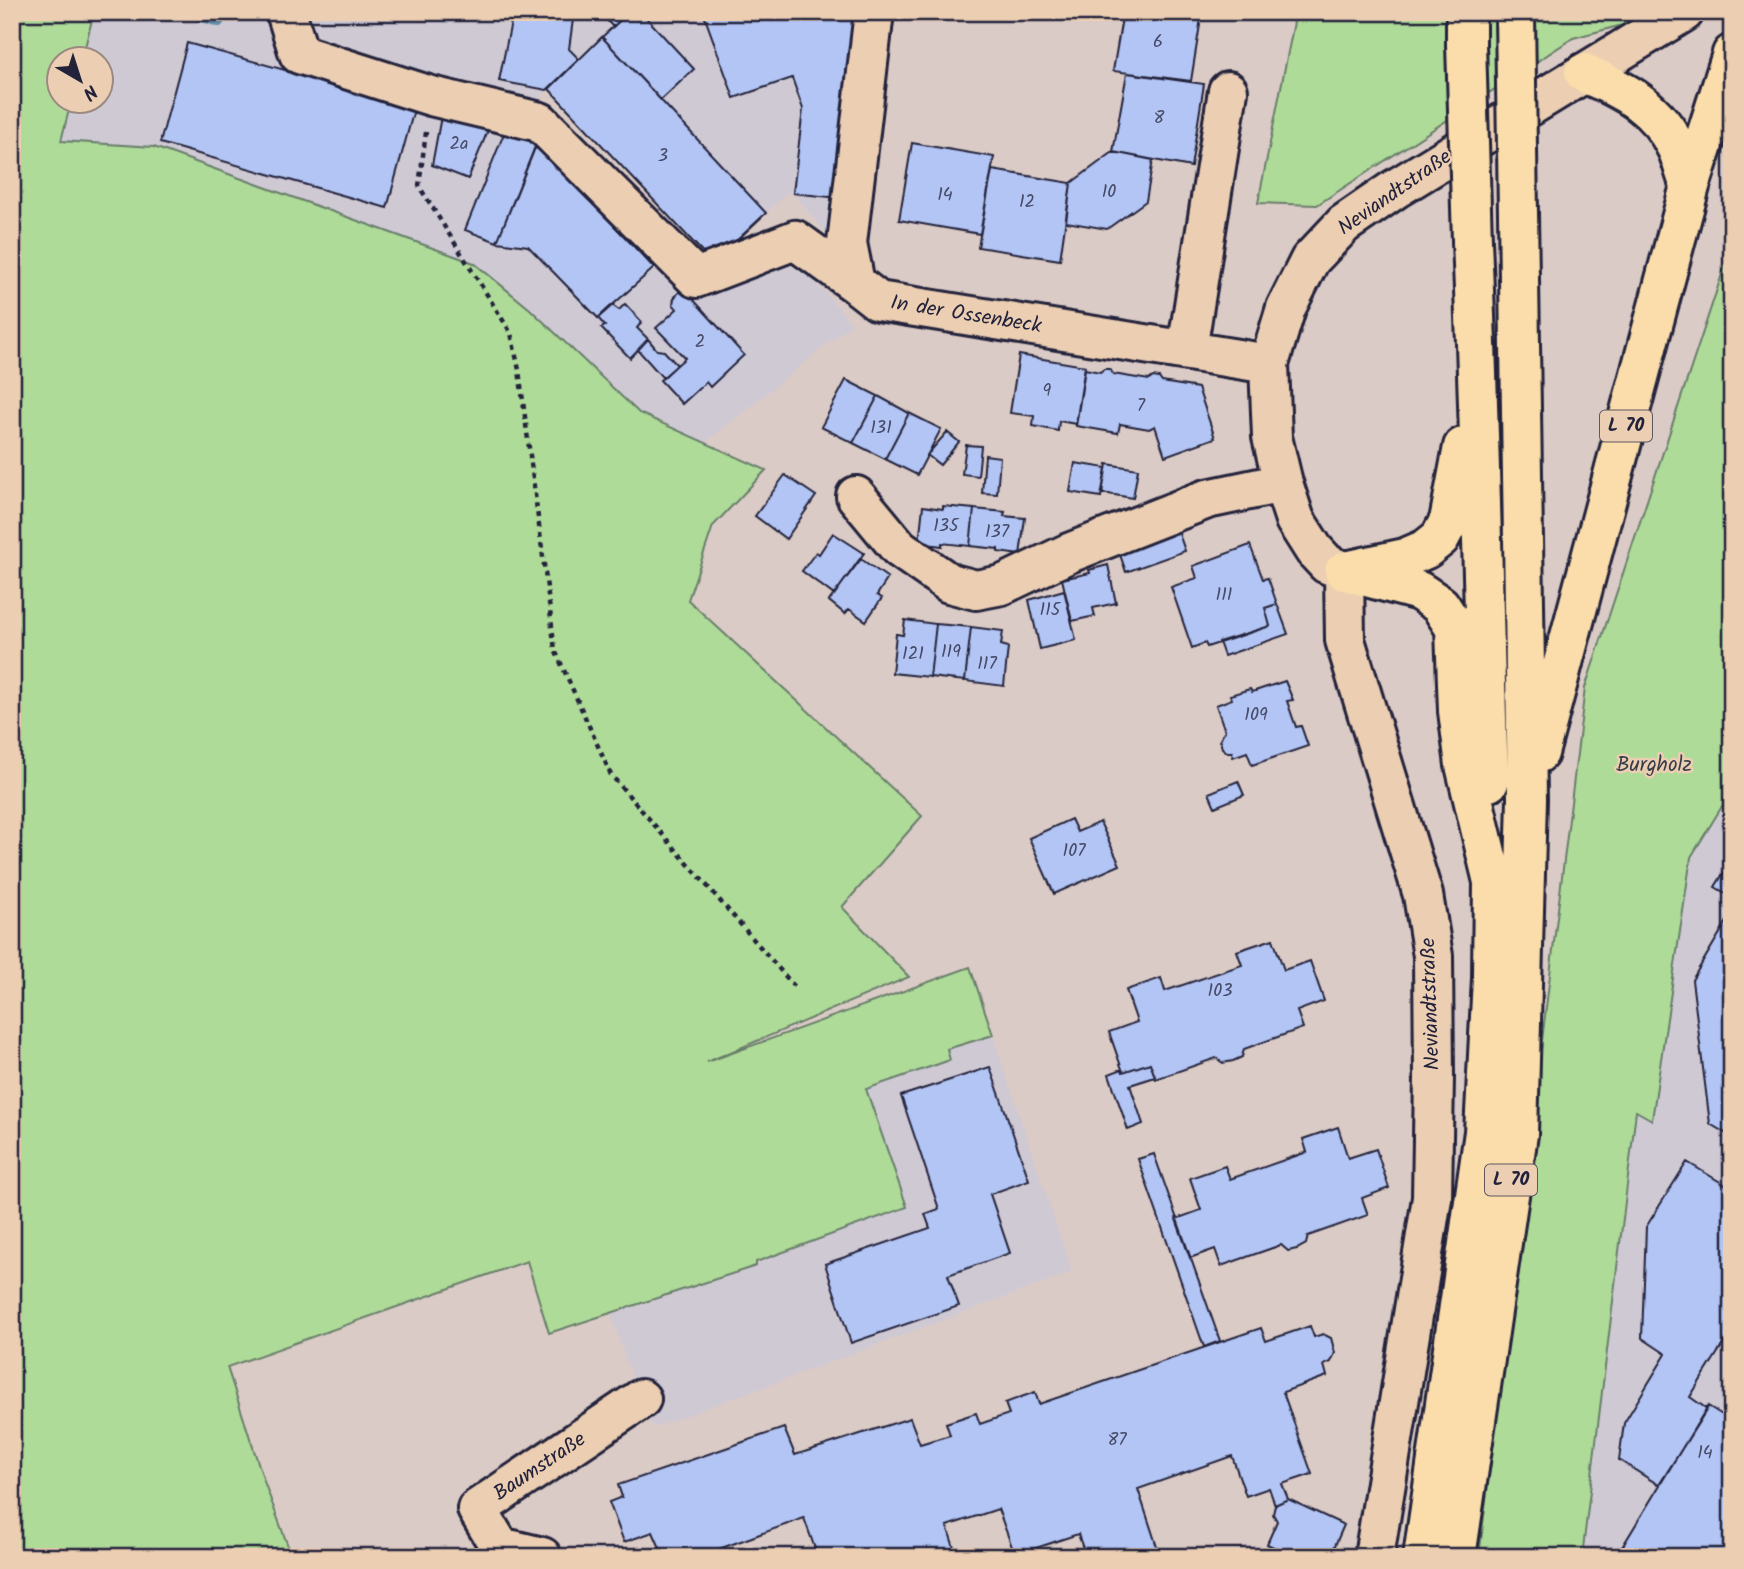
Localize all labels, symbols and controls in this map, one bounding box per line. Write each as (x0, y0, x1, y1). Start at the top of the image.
house number: 6 (1153, 28, 1163, 57)
north arrow (46, 46, 116, 116)
text: N (75, 76, 104, 107)
house number: 8 (1154, 104, 1165, 133)
house number: 2a (450, 130, 468, 159)
street label: Neviandtstraße (1331, 141, 1459, 245)
house number: 3 (658, 142, 668, 171)
house number: 10 (1102, 178, 1116, 207)
house number: 14 (937, 181, 953, 210)
house number: 12 (1019, 188, 1035, 217)
street label: In der Ossenbeck (888, 287, 1044, 343)
house number: 2 (695, 328, 705, 357)
house number: 9 (1043, 377, 1052, 406)
house number: 7 (1137, 392, 1146, 421)
road number: L 70 (1600, 410, 1652, 442)
house number: 131 (870, 414, 892, 443)
house number: 135 (933, 512, 960, 541)
house number: 137 (985, 518, 1010, 547)
house number: 111 (1216, 581, 1232, 610)
house number: 115 (1040, 596, 1062, 625)
house number: 119 (941, 638, 961, 667)
house number: 121 (902, 640, 924, 669)
house number: 117 (977, 650, 997, 679)
house number: 109 (1244, 701, 1268, 730)
park label: Burgholz (1616, 749, 1692, 782)
house number: 107 (1063, 837, 1086, 866)
street label: Neviandtstraße (1412, 937, 1450, 1071)
house number: 103 (1208, 977, 1232, 1006)
road number: L 70 (1485, 1164, 1537, 1196)
street label: Baumstraße (487, 1423, 593, 1510)
house number: 87 (1107, 1426, 1127, 1455)
house number: 14 (1697, 1439, 1713, 1468)

